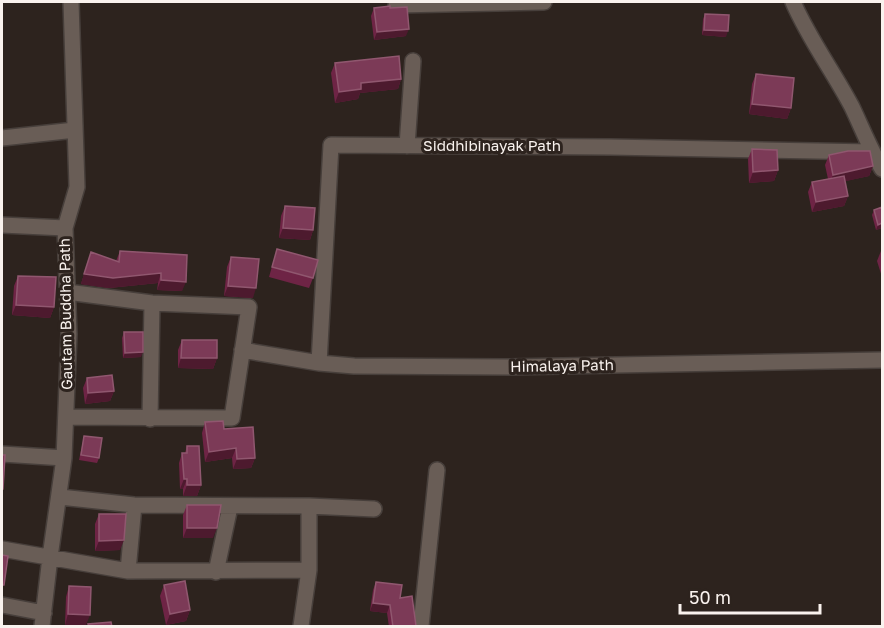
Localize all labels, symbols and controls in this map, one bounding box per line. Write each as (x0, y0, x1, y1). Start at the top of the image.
street label: Siddhibinayak Path (423, 136, 561, 154)
street label: Gautam Buddha Path (55, 238, 75, 390)
street label: Himalaya Path (510, 355, 614, 375)
scale bar (680, 577, 820, 615)
text: 50 m (689, 586, 731, 608)

